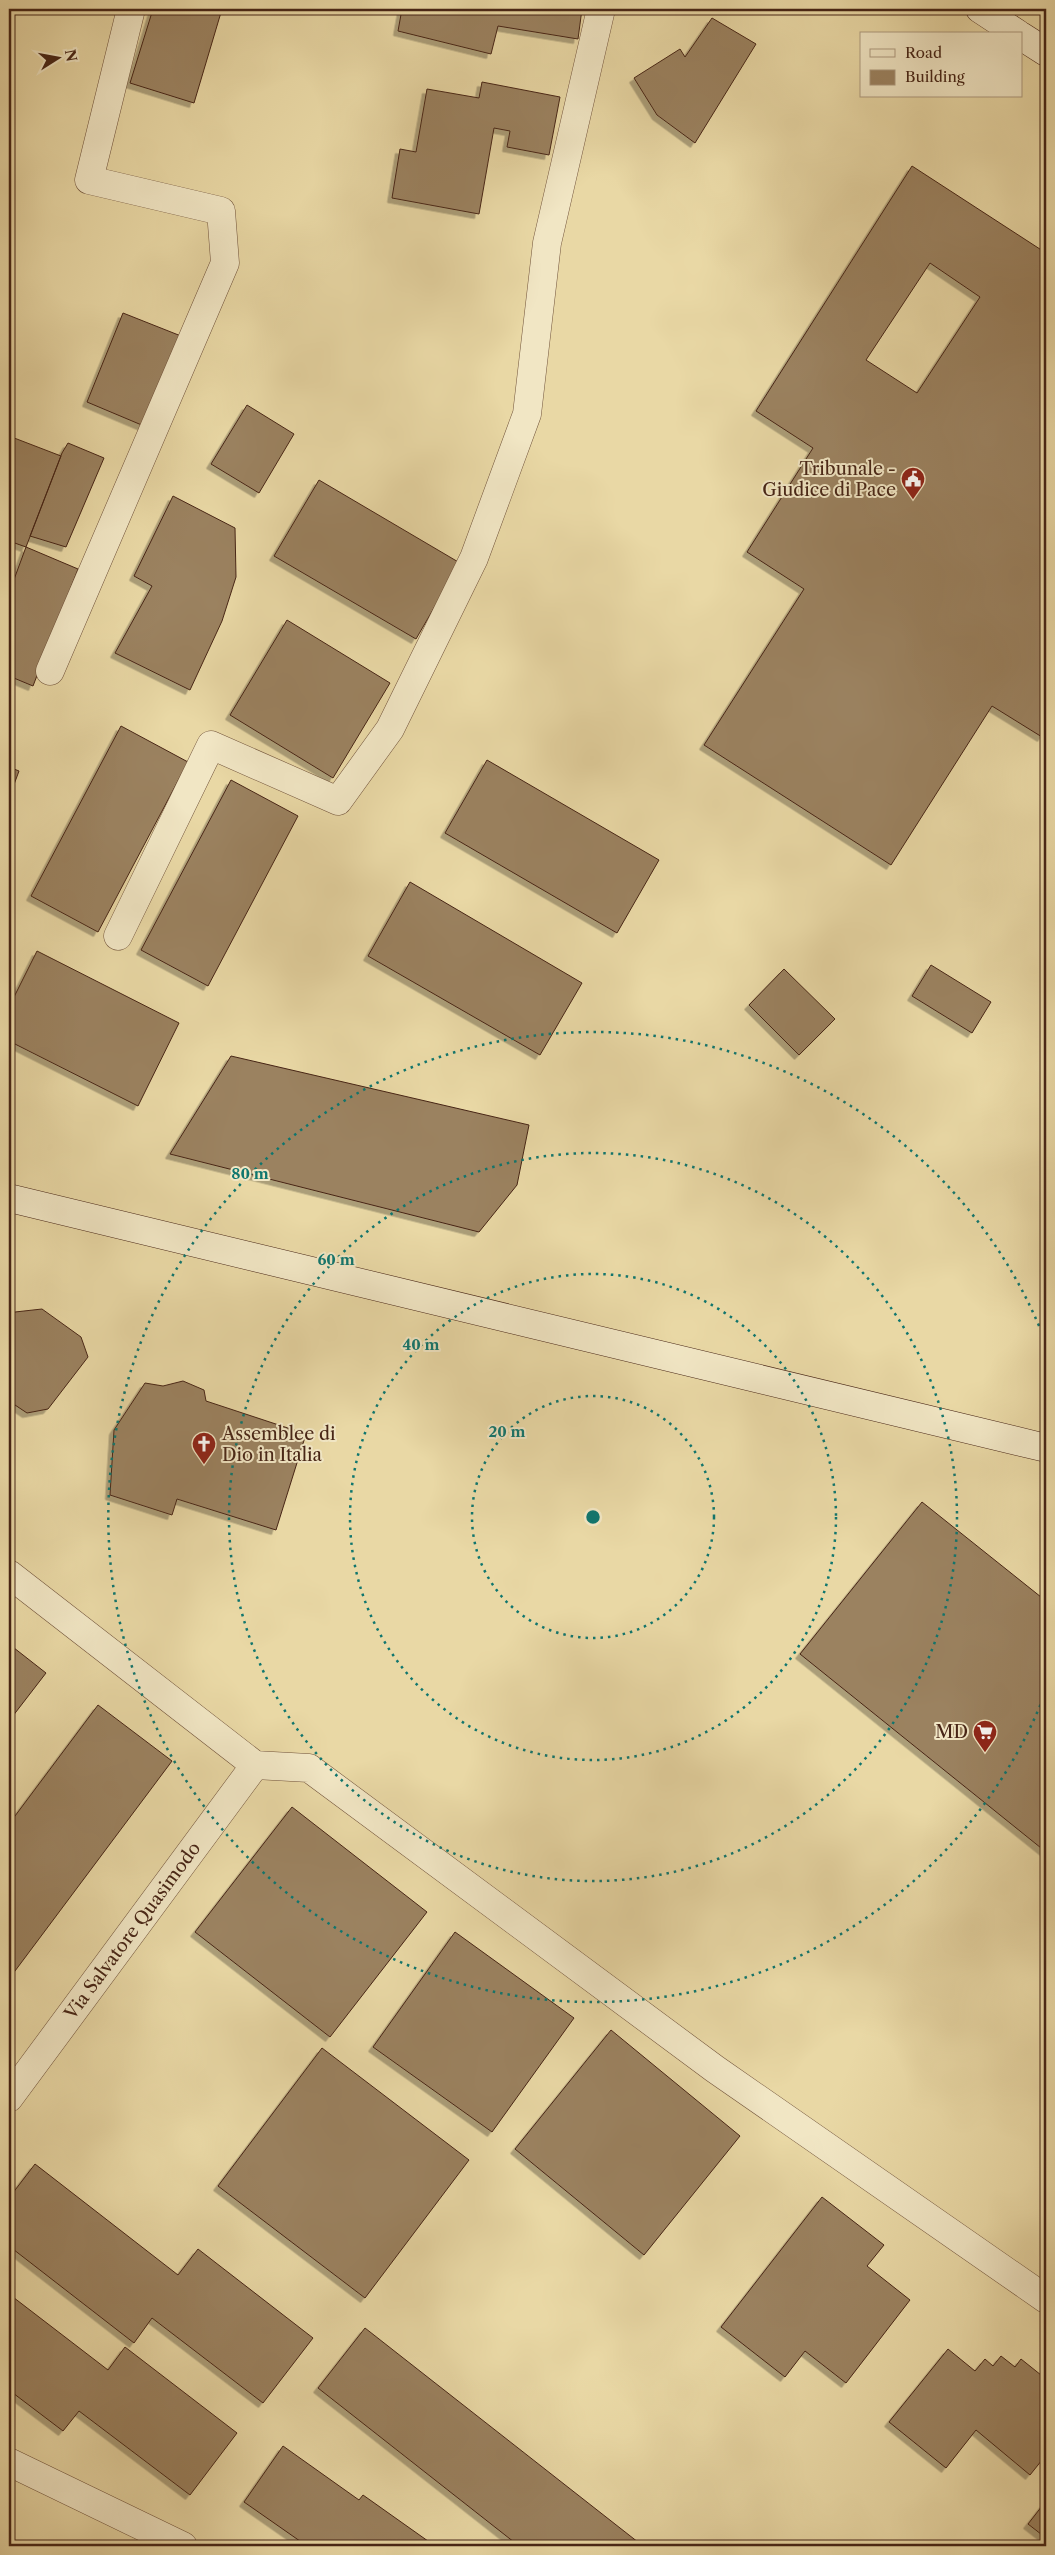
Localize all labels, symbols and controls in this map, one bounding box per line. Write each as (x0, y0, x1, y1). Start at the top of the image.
north arrow (32, 32, 82, 82)
legend (860, 32, 1022, 98)
text: Road (905, 43, 942, 62)
text: N (61, 48, 81, 63)
text: Building (905, 67, 965, 86)
place label: Tribunale - Giudice di Pace (762, 458, 896, 501)
public building icon: Tribunale - Giudice di Pace (900, 466, 926, 500)
text: 80 m (231, 1164, 269, 1183)
text: 60 m (317, 1250, 355, 1269)
text: 40 m (402, 1335, 440, 1354)
text: 20 m (488, 1422, 526, 1441)
place label: Assemblee di Dio in Italia (221, 1423, 336, 1466)
church icon: Assemblee di Dio in Italia (191, 1431, 217, 1465)
centre of rings (584, 1508, 602, 1526)
supermarket icon: MD (972, 1719, 998, 1753)
place label: MD (935, 1721, 968, 1743)
street label: Via Salvatore Quasimodo (59, 1838, 205, 2025)

